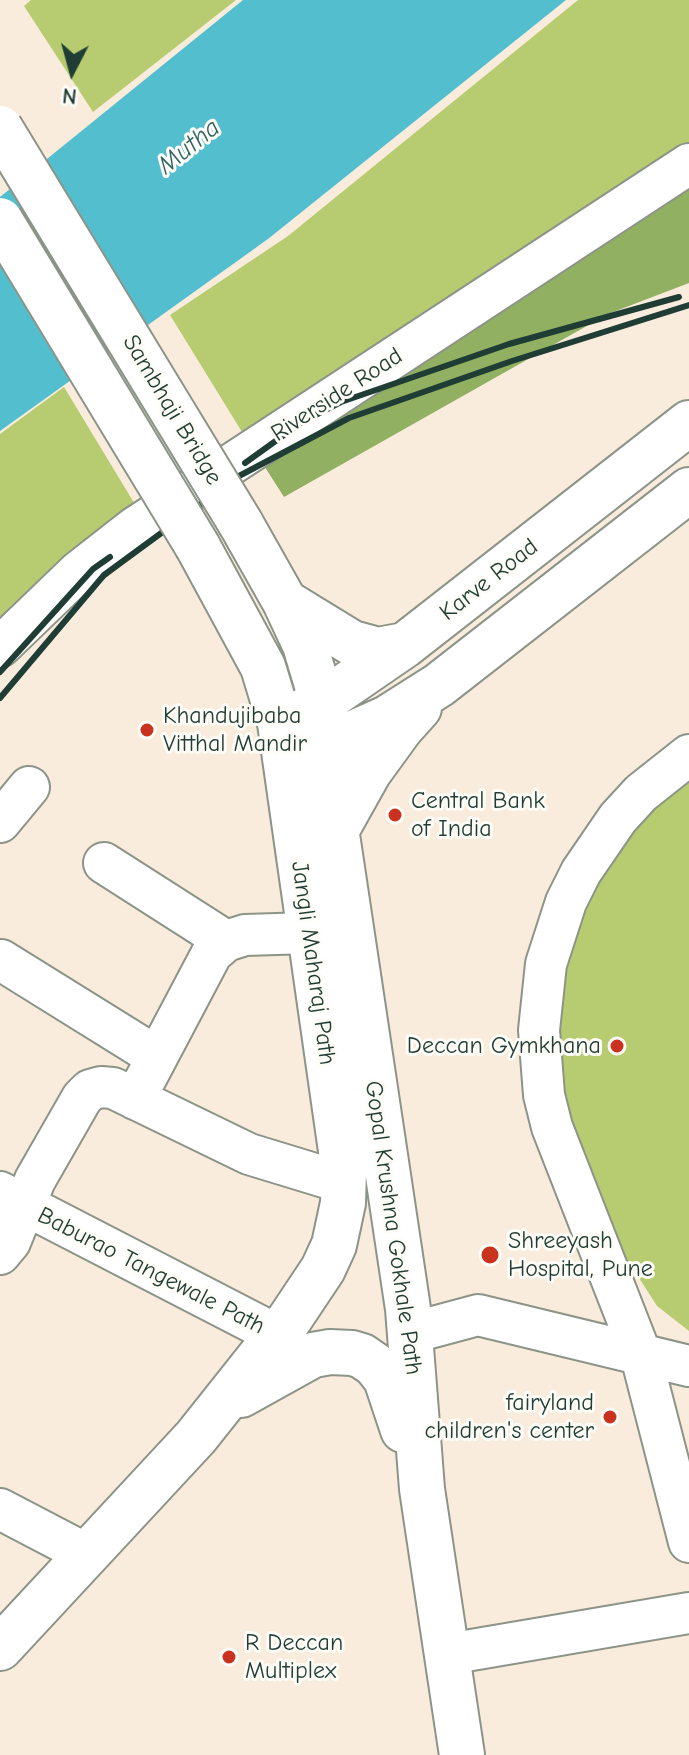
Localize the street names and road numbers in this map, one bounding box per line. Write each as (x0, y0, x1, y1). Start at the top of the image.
street label: Sambhaji Bridge (116, 330, 228, 490)
street label: Riverside Road (266, 342, 408, 448)
street label: Karve Road (434, 533, 544, 627)
street label: Jangli Maharaj Path (284, 859, 342, 1067)
street label: Gopal Krushna Gokhale Path (358, 1079, 428, 1377)
street label: Baburao Tangewale Path (32, 1201, 270, 1341)

